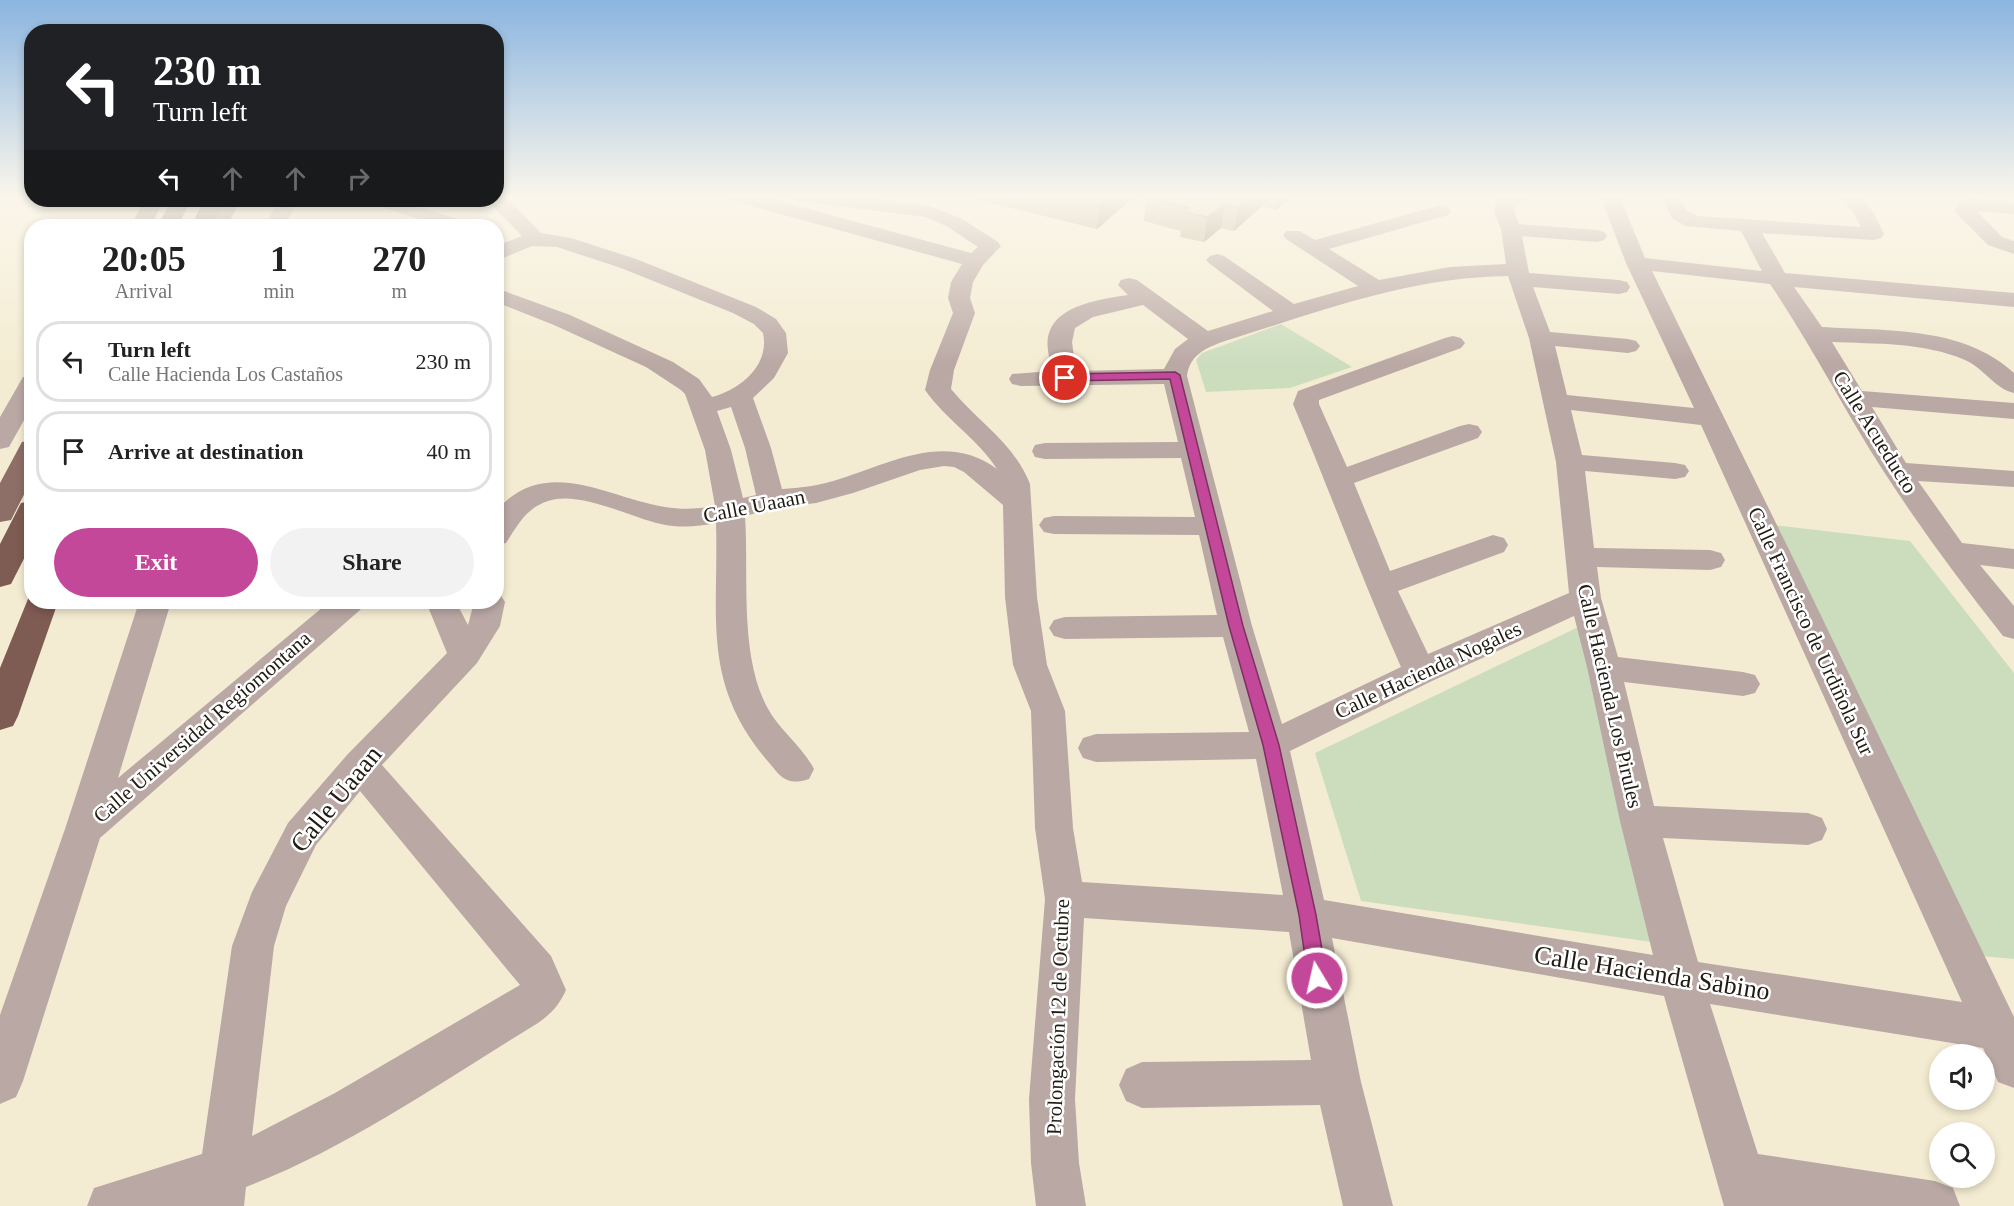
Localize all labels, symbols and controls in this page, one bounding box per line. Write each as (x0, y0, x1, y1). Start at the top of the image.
icon: left (54, 48, 132, 126)
text: 230 m (153, 48, 262, 94)
text: Turn left (153, 97, 247, 127)
icon: left (153, 162, 186, 195)
icon: ahead (216, 162, 249, 195)
icon: ahead (279, 162, 312, 195)
icon: right (342, 162, 375, 195)
text: 20:05 (102, 239, 186, 279)
text: 1 (270, 239, 288, 279)
text: 270 (372, 239, 426, 279)
text: Arrival (115, 280, 173, 302)
text: min (263, 280, 295, 302)
text: m (392, 280, 407, 302)
text: Turn left (108, 337, 191, 362)
icon: left (57, 345, 90, 378)
text: 230 m (415, 349, 471, 374)
pin (1039, 352, 1090, 403)
icon: arrive (1048, 361, 1081, 394)
text: Calle Hacienda Los Castaños (108, 363, 343, 385)
street label: Calle Acueducto (1828, 367, 1922, 497)
icon: arrive (57, 435, 90, 468)
text: Arrive at destination (108, 439, 304, 464)
text: 40 m (426, 439, 471, 464)
street label: Calle Uaaan (701, 484, 807, 528)
street label: Calle Francisco de Urdiñola Sur (1743, 503, 1879, 759)
button: Exit (54, 528, 258, 597)
button: Share (270, 528, 474, 597)
street label: Calle Hacienda Los Pirules (1573, 582, 1647, 810)
street label: Calle Hacienda Nogales (1331, 616, 1525, 724)
street label: Calle Universidad Regiomontana (88, 626, 316, 828)
street label: Calle Uaaan (285, 740, 387, 858)
street label: Prolongación 12 de Octubre (1042, 899, 1074, 1135)
street label: Calle Hacienda Sabino (1532, 940, 1772, 1006)
position arrow (1285, 946, 1349, 1010)
map controls (1929, 1044, 1995, 1188)
button: sound (1929, 1044, 1995, 1110)
button: search (1929, 1122, 1995, 1188)

